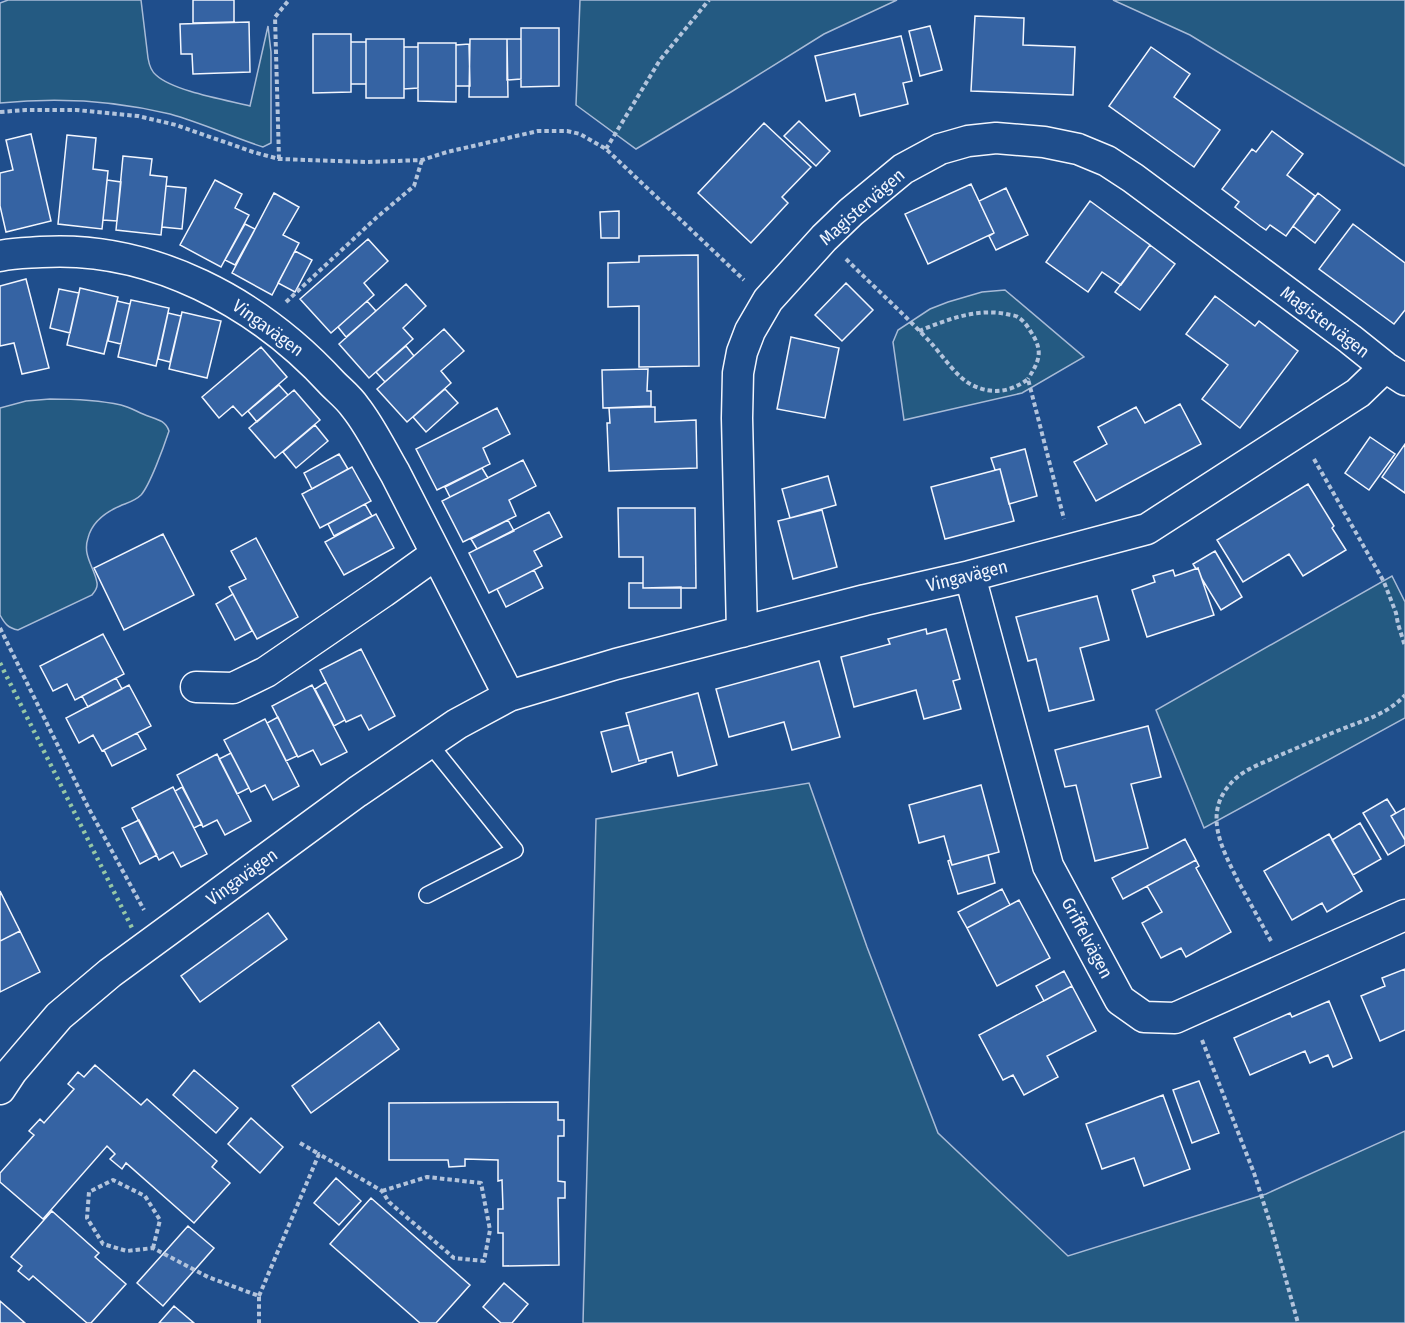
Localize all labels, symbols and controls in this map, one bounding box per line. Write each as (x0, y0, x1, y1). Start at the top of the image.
street label: Magistervägen (815, 164, 909, 250)
street label: Magistervägen (1276, 281, 1374, 363)
street label: Vingavägen (228, 295, 308, 361)
street label: Vingavägen (924, 555, 1010, 597)
street label: Vingavägen (202, 844, 282, 910)
street label: Griffelvägen (1057, 894, 1117, 982)

